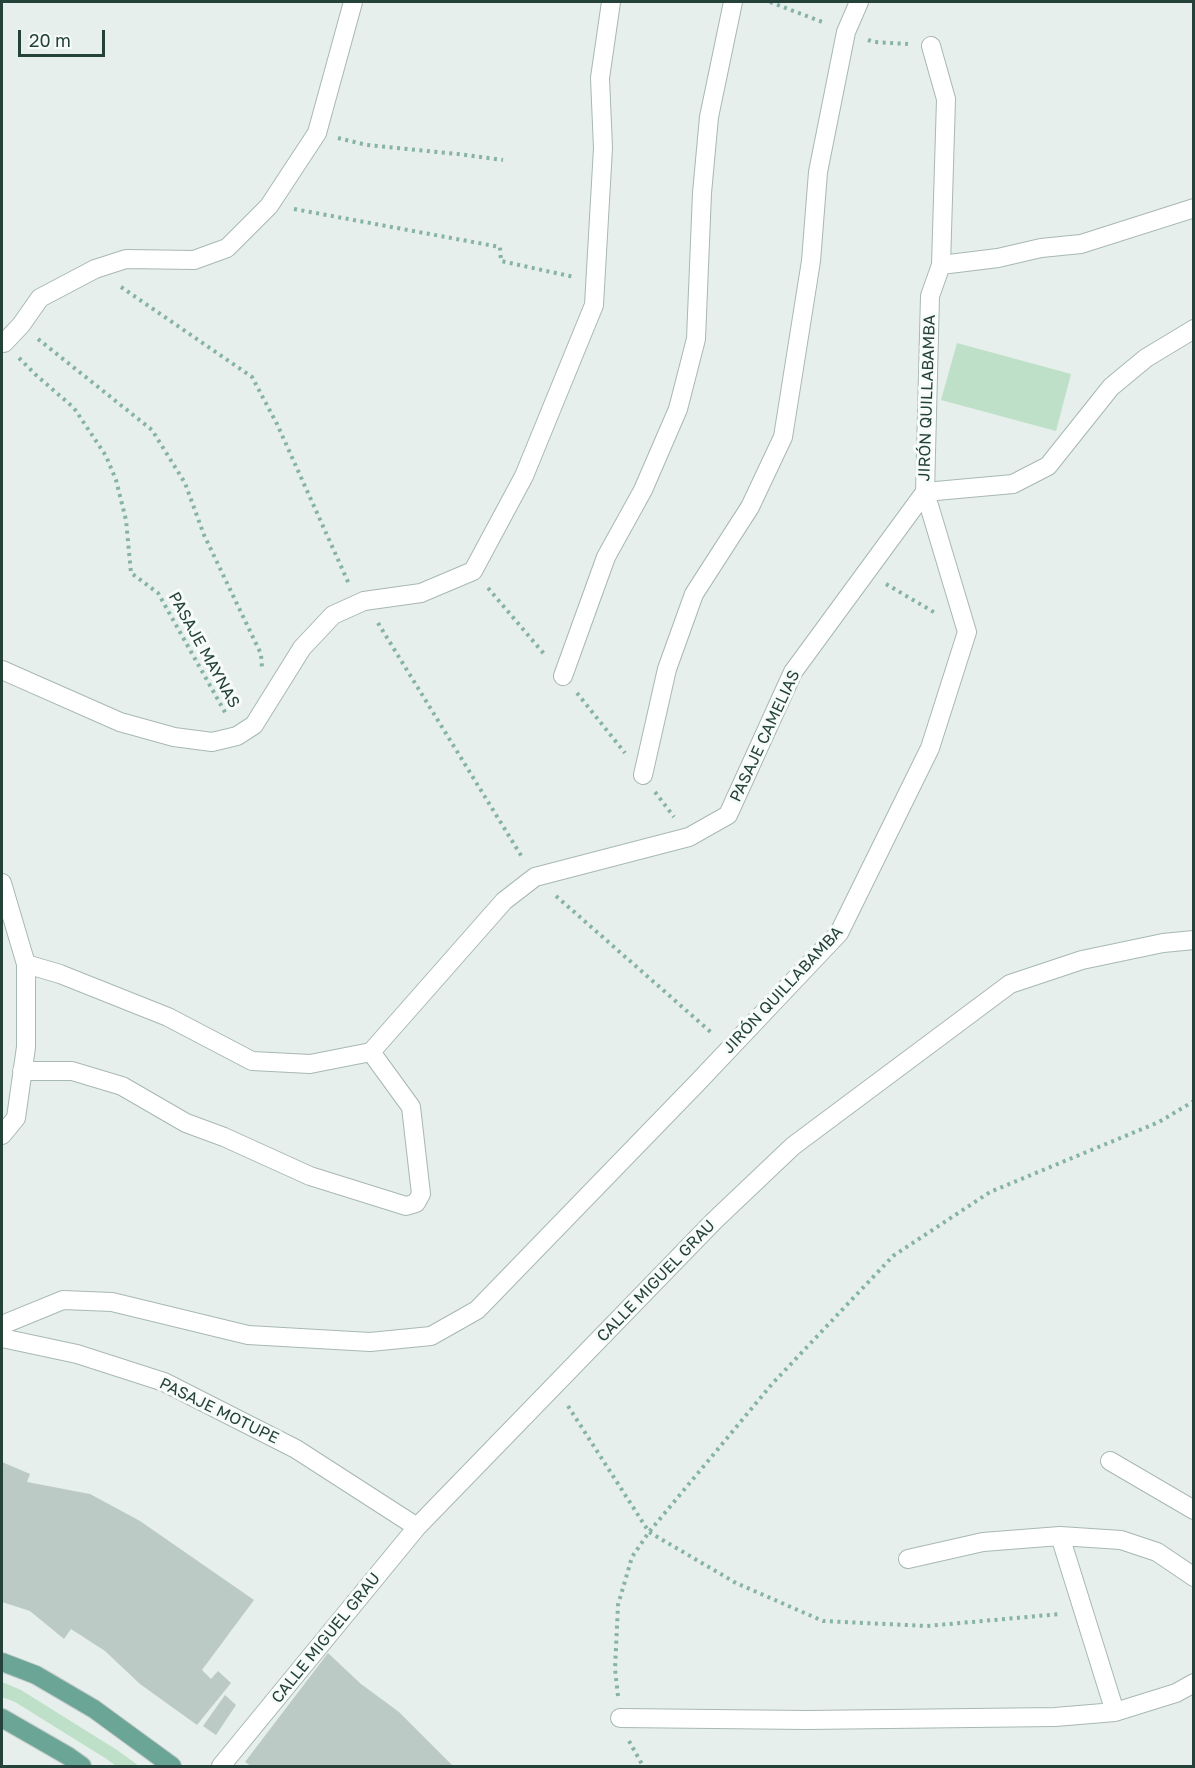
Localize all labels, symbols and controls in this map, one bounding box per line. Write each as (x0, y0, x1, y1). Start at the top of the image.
scale bar (21, 18, 108, 56)
text: 20 m (29, 29, 71, 51)
street label: JIRÓN QUILLABAMBA (914, 314, 940, 482)
street label: PASAJE MAYNAS (164, 589, 244, 711)
street label: PASAJE CAMELIAS (726, 667, 804, 805)
street label: JIRÓN QUILLABAMBA (719, 922, 847, 1058)
street label: CALLE MIGUEL GRAU (593, 1216, 719, 1346)
street label: PASAJE MOTUPE (156, 1374, 282, 1448)
street label: CALLE MIGUEL GRAU (268, 1569, 384, 1707)

